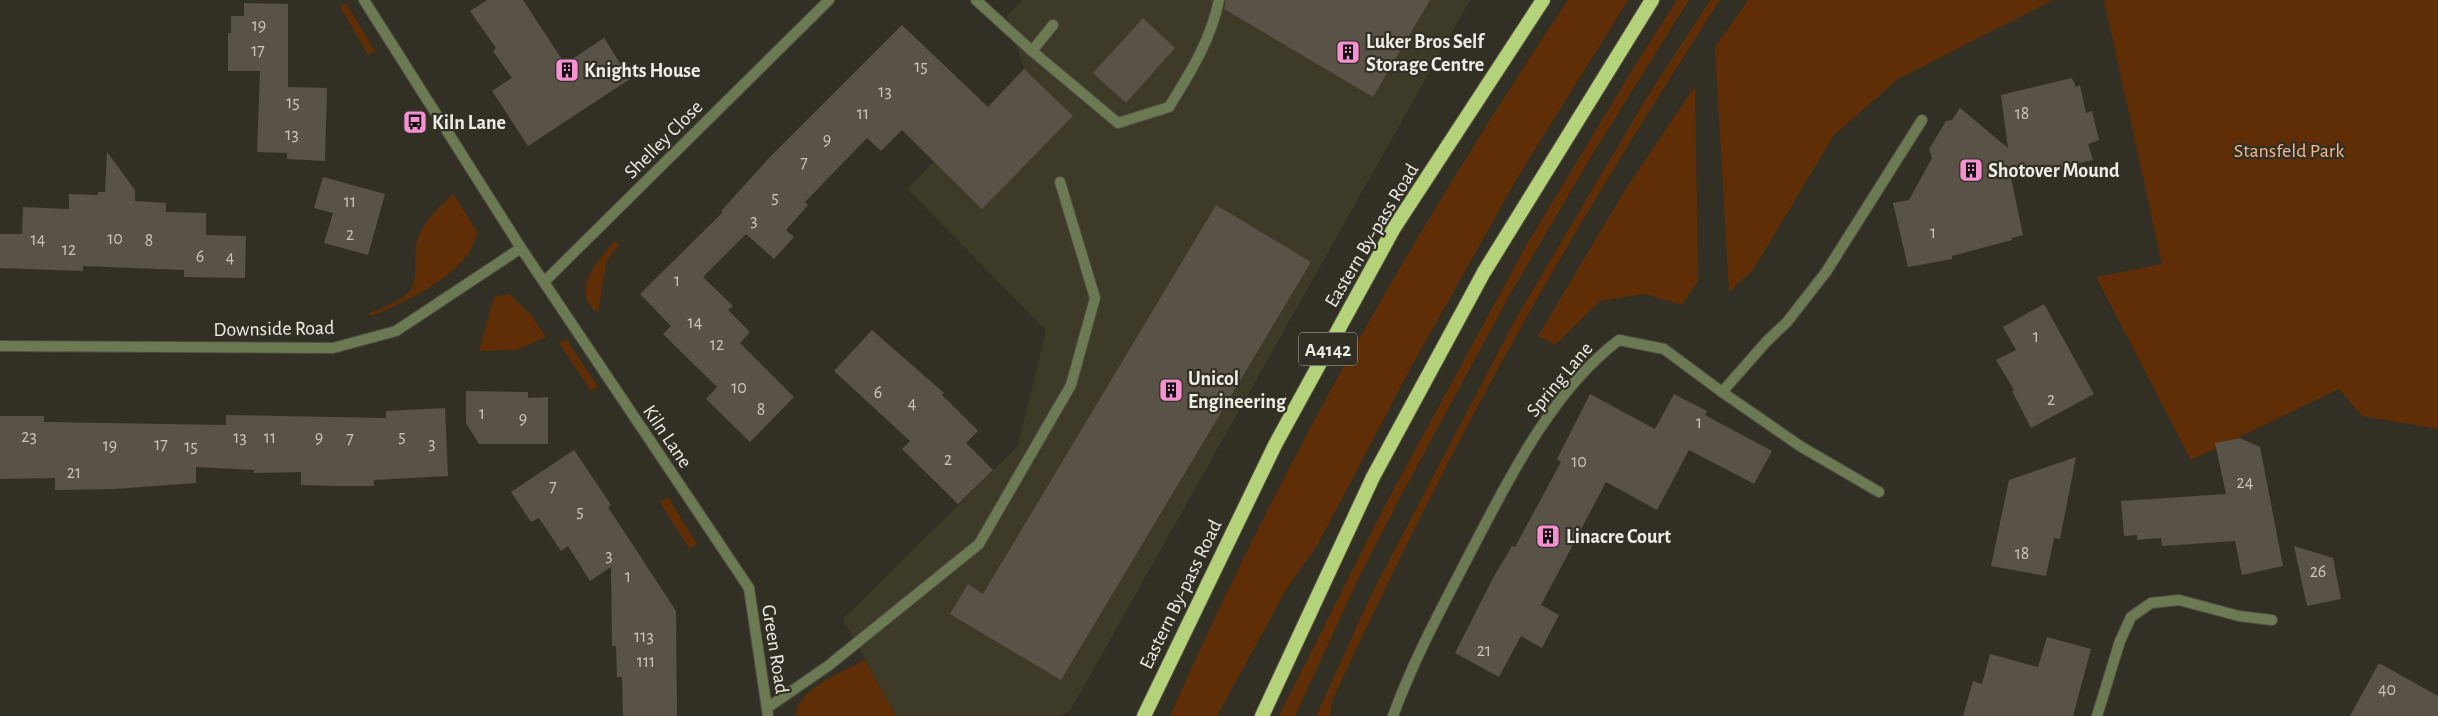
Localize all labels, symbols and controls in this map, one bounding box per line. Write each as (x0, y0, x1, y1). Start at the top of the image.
house number: 19 (252, 17, 266, 35)
place label: Luker Bros Self Storage Centre (1366, 32, 1485, 75)
building icon: Luker Bros Self Storage Centre (1335, 39, 1361, 65)
house number: 17 (251, 42, 265, 60)
building icon: Knights House (554, 57, 580, 83)
house number: 15 (914, 58, 928, 76)
place label: Knights House (584, 61, 700, 81)
house number: 13 (878, 83, 892, 101)
house number: 15 (286, 94, 300, 112)
street label: Shelley Close (621, 97, 707, 183)
house number: 11 (857, 105, 869, 123)
house number: 18 (2015, 105, 2029, 123)
bus stop icon: Kiln Lane (402, 109, 428, 135)
place label: Kiln Lane (432, 113, 506, 133)
house number: 13 (285, 126, 299, 144)
house number: 9 (823, 131, 831, 149)
park label: Stansfeld Park (2234, 141, 2344, 161)
house number: 7 (800, 154, 808, 172)
building icon: Shotover Mound (1958, 157, 1984, 183)
street label: Eastern By-pass Road (1321, 160, 1423, 311)
place label: Shotover Mound (1988, 161, 2120, 181)
house number: 5 (771, 189, 779, 207)
house number: 11 (344, 193, 356, 211)
house number: 3 (750, 212, 758, 230)
house number: 1 (1930, 224, 1936, 242)
house number: 2 (346, 226, 354, 244)
house number: 10 (107, 230, 123, 248)
house number: 14 (31, 231, 46, 249)
house number: 8 (145, 232, 153, 250)
house number: 12 (62, 241, 76, 259)
house number: 6 (196, 248, 204, 266)
house number: 4 (226, 249, 235, 267)
house number: 1 (674, 272, 680, 290)
house number: 14 (688, 314, 703, 332)
street label: Downside Road (213, 318, 335, 340)
house number: 1 (2033, 328, 2039, 346)
road number: A4142 (1299, 332, 1357, 366)
house number: 12 (710, 336, 724, 354)
street label: Spring Lane (1523, 338, 1597, 421)
place label: Unicol Engineering (1188, 369, 1287, 412)
building icon: Unicol Engineering (1158, 377, 1184, 403)
house number: 10 (731, 379, 747, 397)
house number: 6 (874, 384, 882, 402)
house number: 2 (2047, 391, 2055, 409)
house number: 4 (908, 395, 917, 413)
street label: Kiln Lane (639, 401, 695, 472)
house number: 8 (757, 401, 765, 419)
house number: 1 (479, 405, 485, 423)
house number: 9 (519, 410, 527, 428)
house number: 1 (1696, 414, 1702, 432)
house number: 23 (21, 428, 37, 446)
house number: 5 (398, 428, 406, 446)
house number: 13 (233, 429, 247, 447)
house number: 11 (264, 429, 276, 447)
house number: 9 (315, 429, 323, 447)
house number: 7 (346, 430, 354, 448)
house number: 3 (428, 435, 436, 453)
house number: 17 (154, 436, 168, 454)
house number: 19 (103, 437, 117, 455)
house number: 15 (184, 438, 198, 456)
house number: 2 (944, 451, 952, 469)
house number: 10 (1571, 453, 1587, 471)
house number: 21 (67, 464, 81, 482)
house number: 24 (2237, 474, 2254, 492)
house number: 7 (549, 478, 557, 496)
house number: 5 (576, 503, 584, 521)
street label: Eastern By-pass Road (1136, 517, 1226, 672)
building icon: Linacre Court (1535, 523, 1561, 549)
place label: Linacre Court (1566, 527, 1671, 547)
house number: 18 (2015, 545, 2029, 563)
house number: 3 (605, 547, 613, 565)
house number: 26 (2310, 563, 2326, 581)
house number: 1 (625, 568, 631, 586)
street label: Green Road (758, 603, 792, 695)
house number: 113 (634, 628, 654, 646)
house number: 21 (1477, 642, 1491, 660)
house number: 111 (637, 653, 655, 671)
house number: 40 (2378, 681, 2396, 699)

